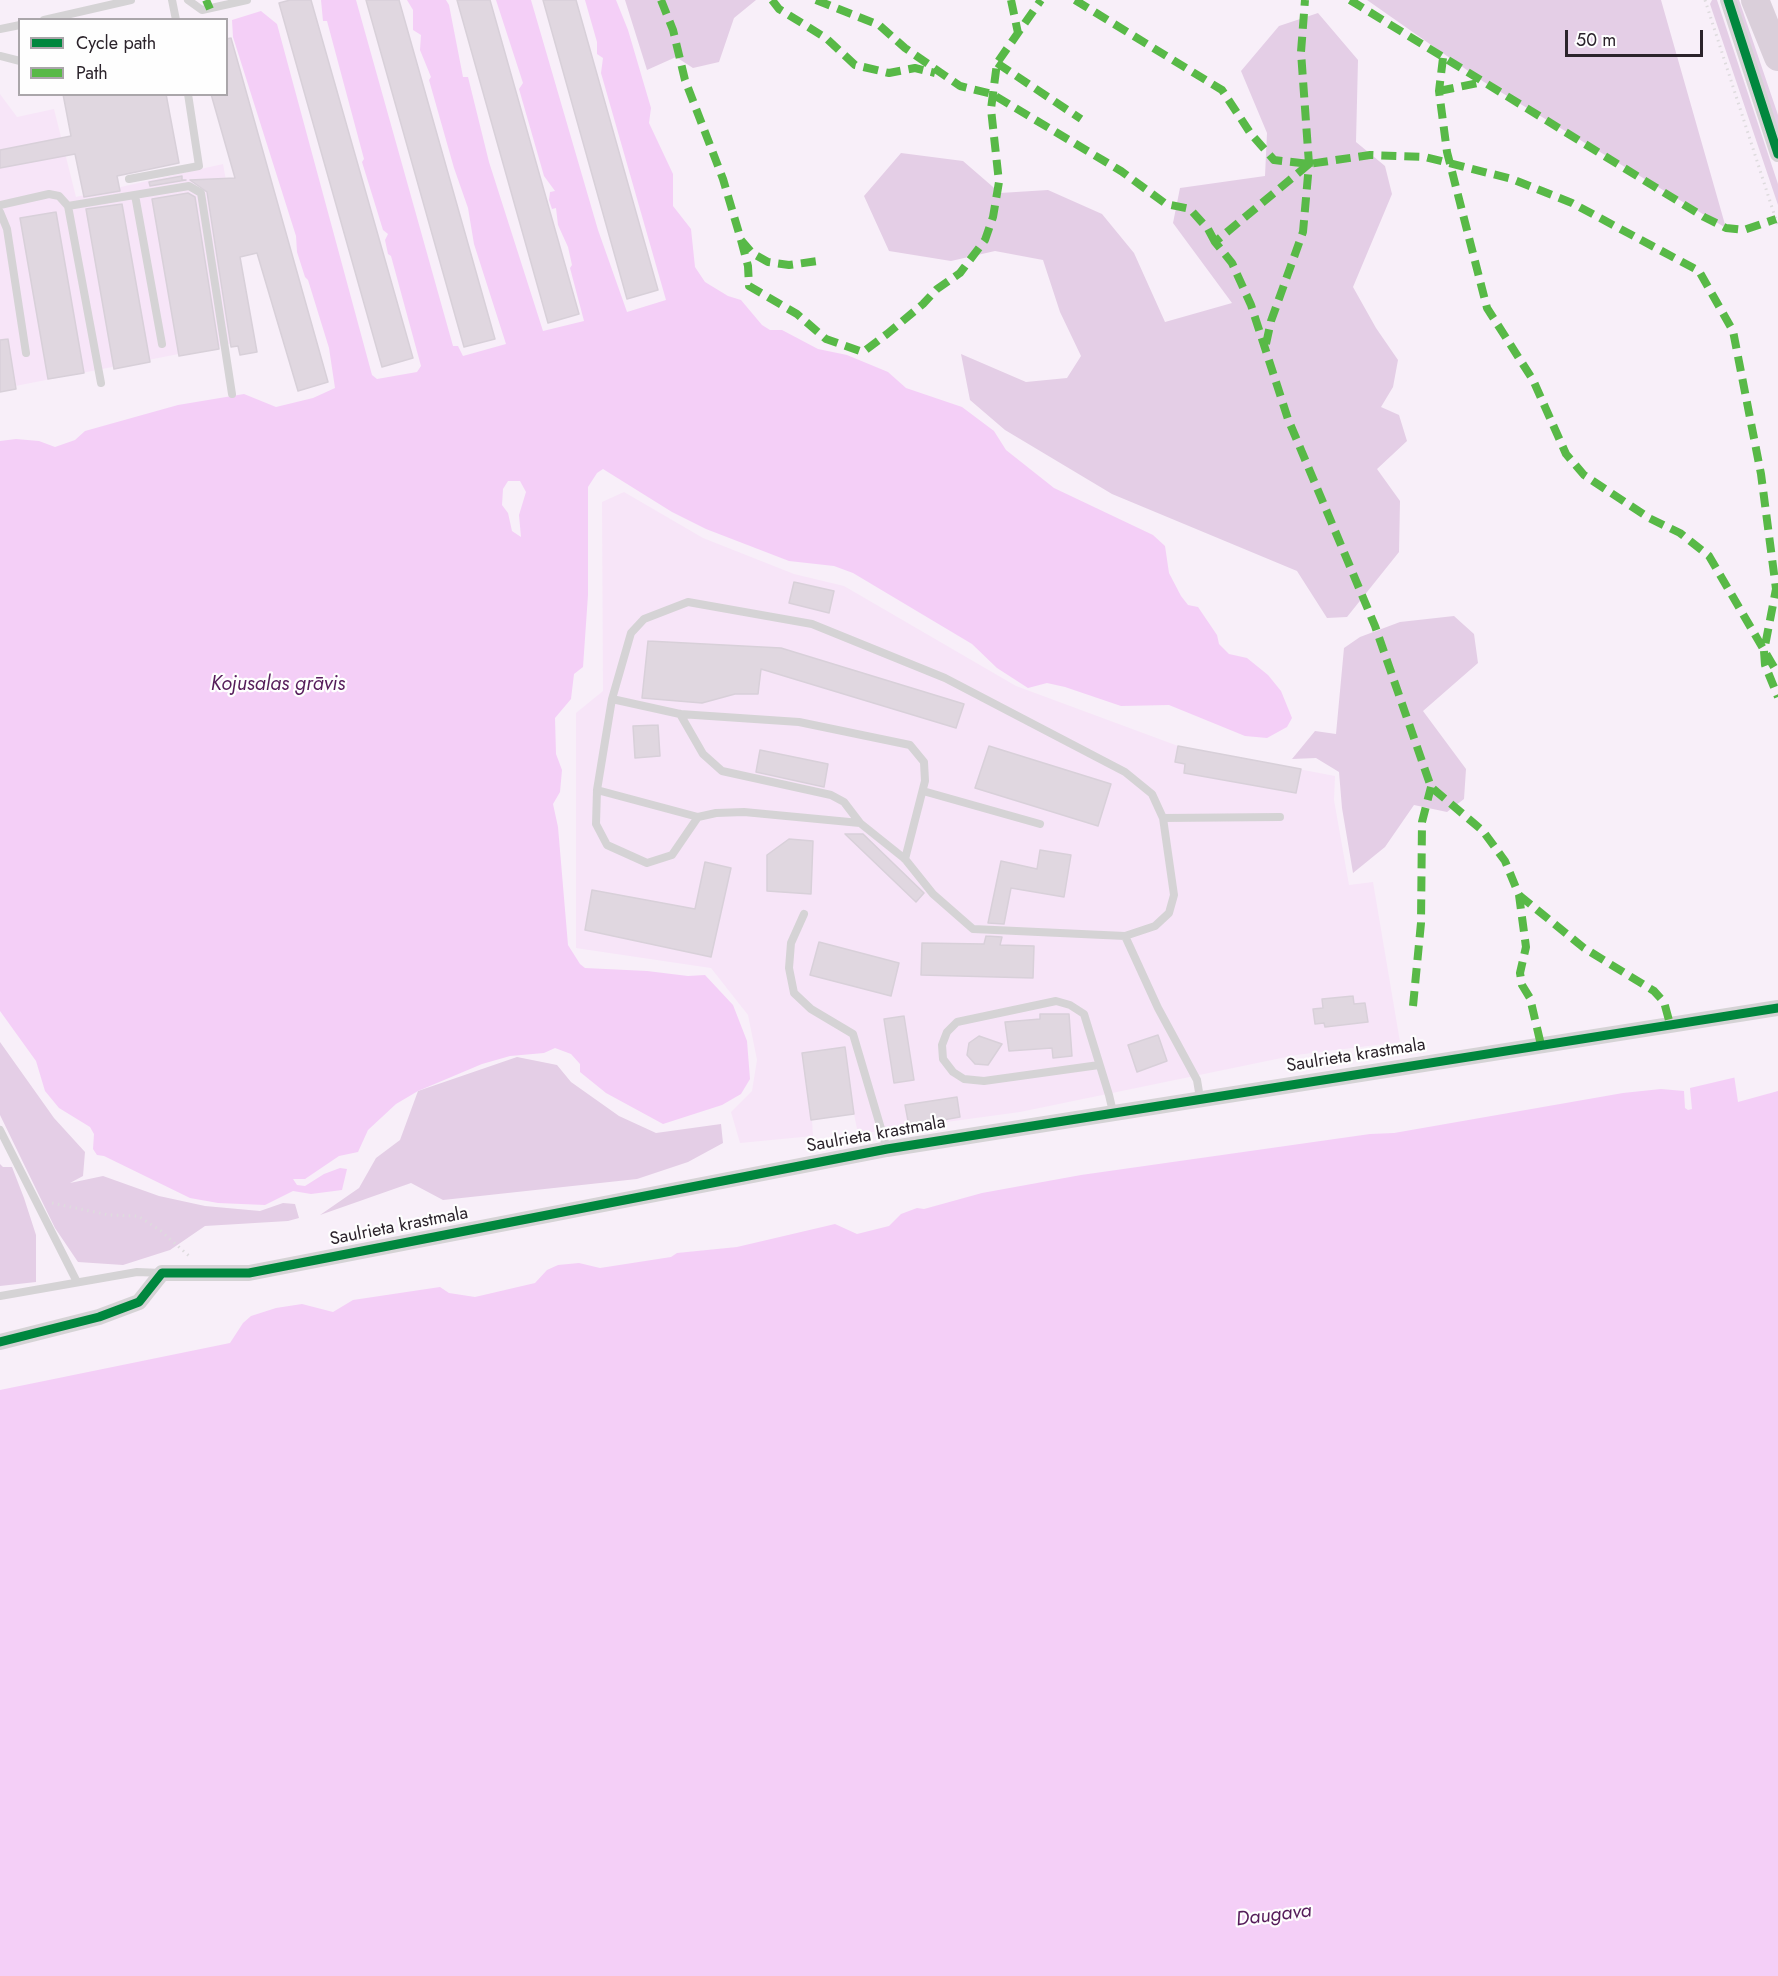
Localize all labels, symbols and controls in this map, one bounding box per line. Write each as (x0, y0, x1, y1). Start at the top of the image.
legend (18, 18, 228, 96)
scale bar (1568, 18, 1706, 56)
text: 50 m (1576, 27, 1616, 53)
text: Cycle path (76, 30, 156, 56)
text: Path (76, 60, 108, 86)
water label: Kojusalas grāvis (211, 673, 345, 697)
street label: Saulrieta krastmala (1285, 1034, 1427, 1078)
street label: Saulrieta krastmala (805, 1112, 947, 1158)
street label: Saulrieta krastmala (328, 1203, 470, 1251)
water label: Daugava (1235, 1899, 1313, 1933)

